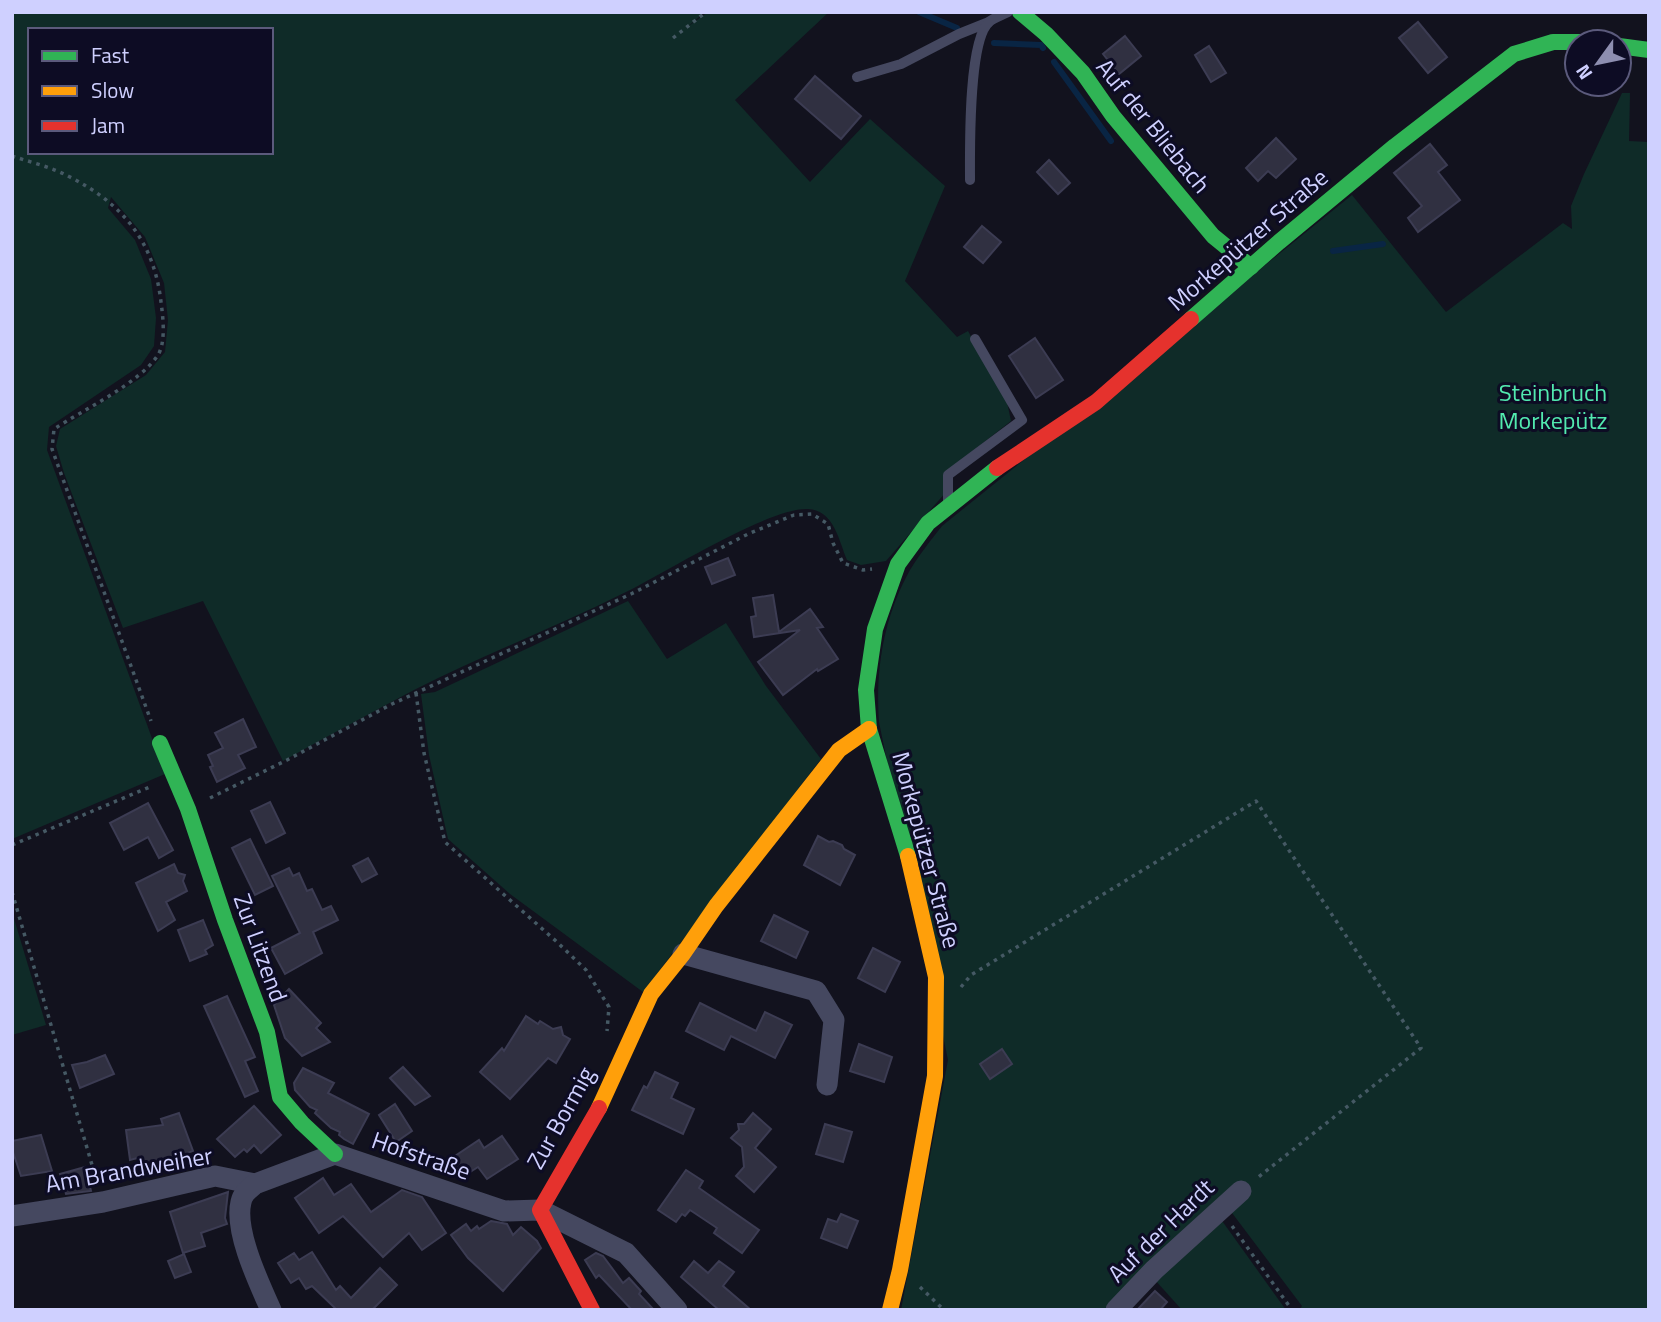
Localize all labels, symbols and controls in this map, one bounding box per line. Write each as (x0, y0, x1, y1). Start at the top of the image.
legend (28, 28, 273, 154)
north arrow (1563, 28, 1633, 98)
text: Fast (91, 39, 130, 71)
street label: Auf der Bliebach (1088, 50, 1219, 201)
text: N (1568, 59, 1599, 86)
text: Slow (91, 74, 134, 106)
text: Jam (91, 109, 125, 141)
street label: Morkepützer Straße (1159, 159, 1335, 319)
park label: Steinbruch Morkepütz (1498, 374, 1608, 438)
street label: Morkepützer Straße (883, 747, 971, 952)
street label: Zur Litzend (225, 889, 297, 1007)
street label: Zur Bormig (517, 1060, 603, 1175)
street label: Hofstraße (367, 1121, 476, 1189)
street label: Am Brandweiher (42, 1137, 215, 1201)
street label: Auf der Hardt (1099, 1170, 1222, 1290)

